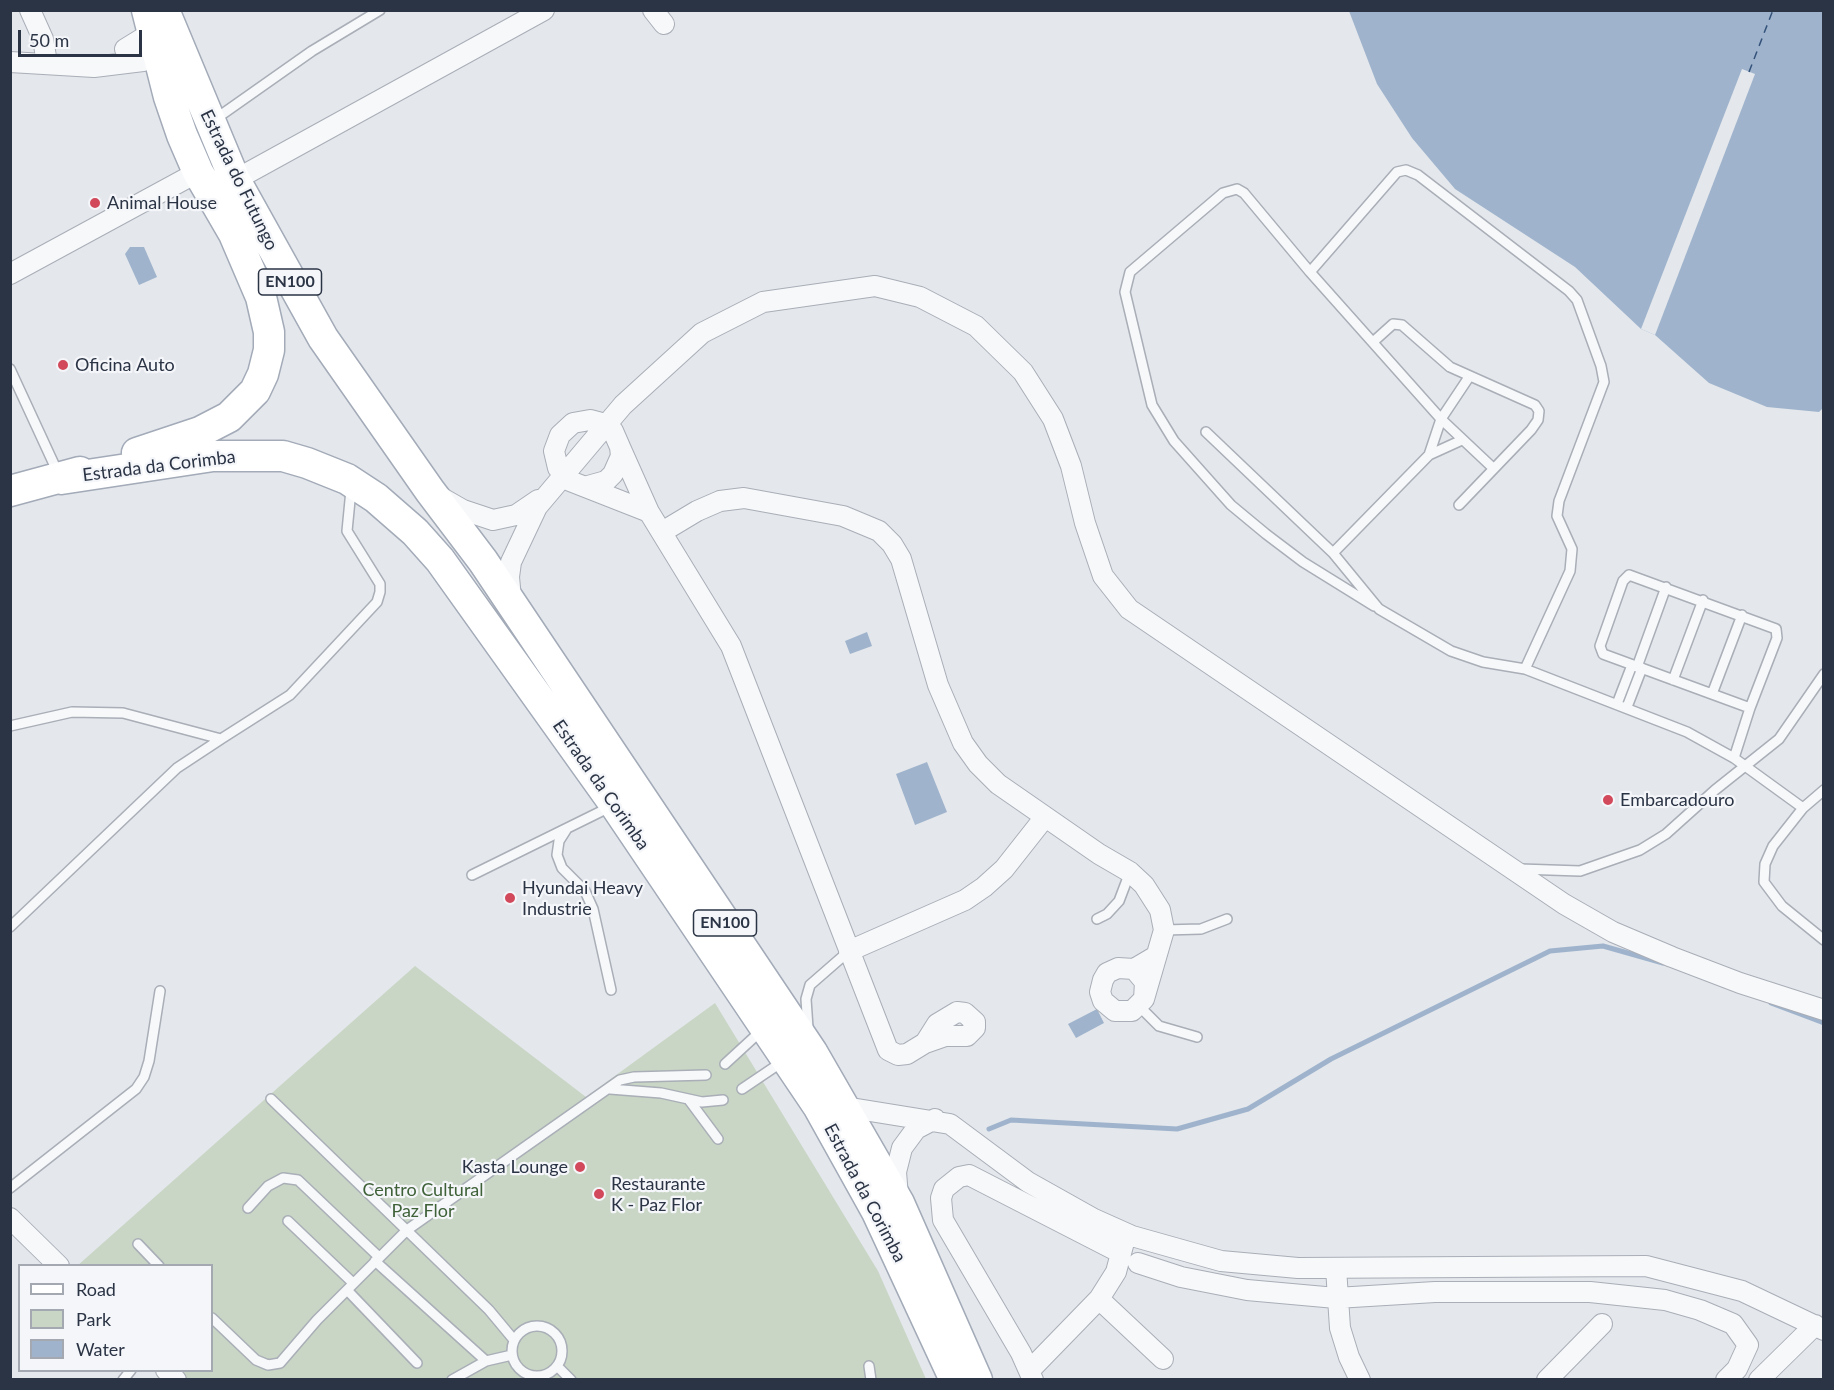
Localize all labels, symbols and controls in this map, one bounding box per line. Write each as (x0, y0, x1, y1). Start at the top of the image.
scale bar (21, 18, 146, 56)
text: 50 m (29, 29, 69, 51)
street label: Estrada do Futungo (196, 106, 282, 254)
place label: Animal House (107, 192, 217, 214)
marker: Animal House (88, 196, 102, 210)
road number: EN100 (258, 269, 322, 295)
place label: Oficina Auto (75, 354, 175, 376)
marker: Oficina Auto (56, 358, 70, 372)
street label: Estrada da Corimba (81, 446, 237, 486)
street label: Estrada da Corimba (548, 716, 654, 854)
place label: Embarcadouro (1620, 789, 1734, 811)
marker: Embarcadouro (1601, 793, 1615, 807)
place label: Hyundai Heavy Industrie (522, 877, 643, 920)
marker: Hyundai Heavy Industrie (503, 891, 517, 905)
road number: EN100 (694, 910, 756, 936)
street label: Estrada da Corimba (819, 1120, 911, 1266)
place label: Kasta Lounge (462, 1156, 568, 1178)
marker: Kasta Lounge (573, 1160, 587, 1174)
place label: Restaurante K - Paz Flor (611, 1173, 706, 1216)
park label: Centro Cultural Paz Flor (363, 1179, 483, 1222)
marker: Restaurante K - Paz Flor (592, 1187, 606, 1201)
legend (18, 1264, 213, 1372)
text: Road (76, 1278, 116, 1300)
text: Park (76, 1308, 111, 1330)
text: Water (76, 1338, 125, 1360)

